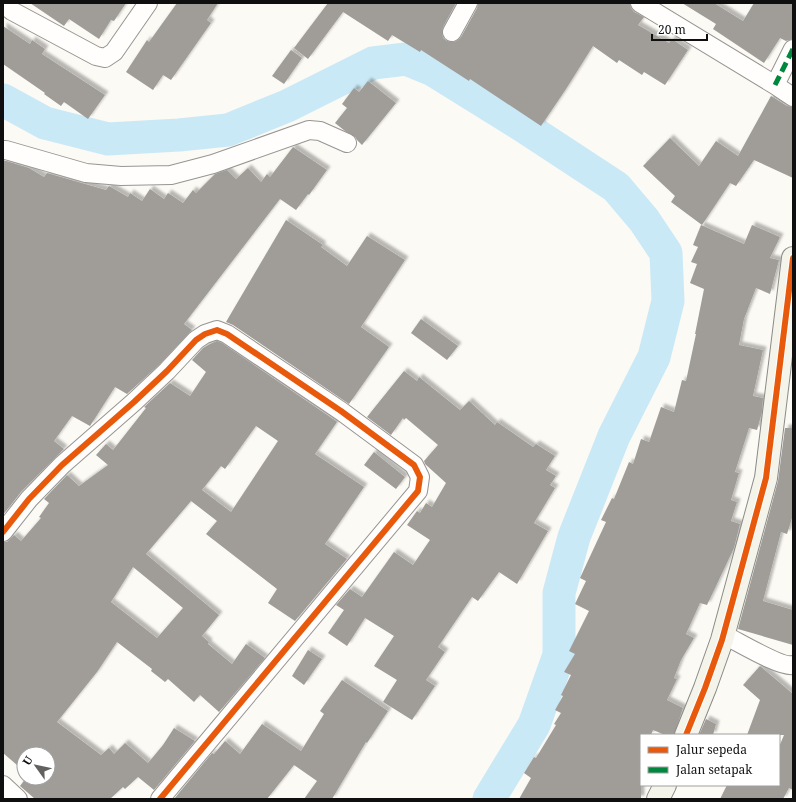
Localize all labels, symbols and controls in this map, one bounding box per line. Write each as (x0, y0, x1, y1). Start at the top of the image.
scale bar (652, 16, 707, 42)
text: 20 m (658, 21, 686, 38)
legend (640, 734, 780, 786)
text: Jalur sepeda (675, 741, 747, 758)
north arrow (16, 746, 56, 786)
text: U (19, 752, 36, 768)
text: Jalan setapak (675, 761, 753, 778)

